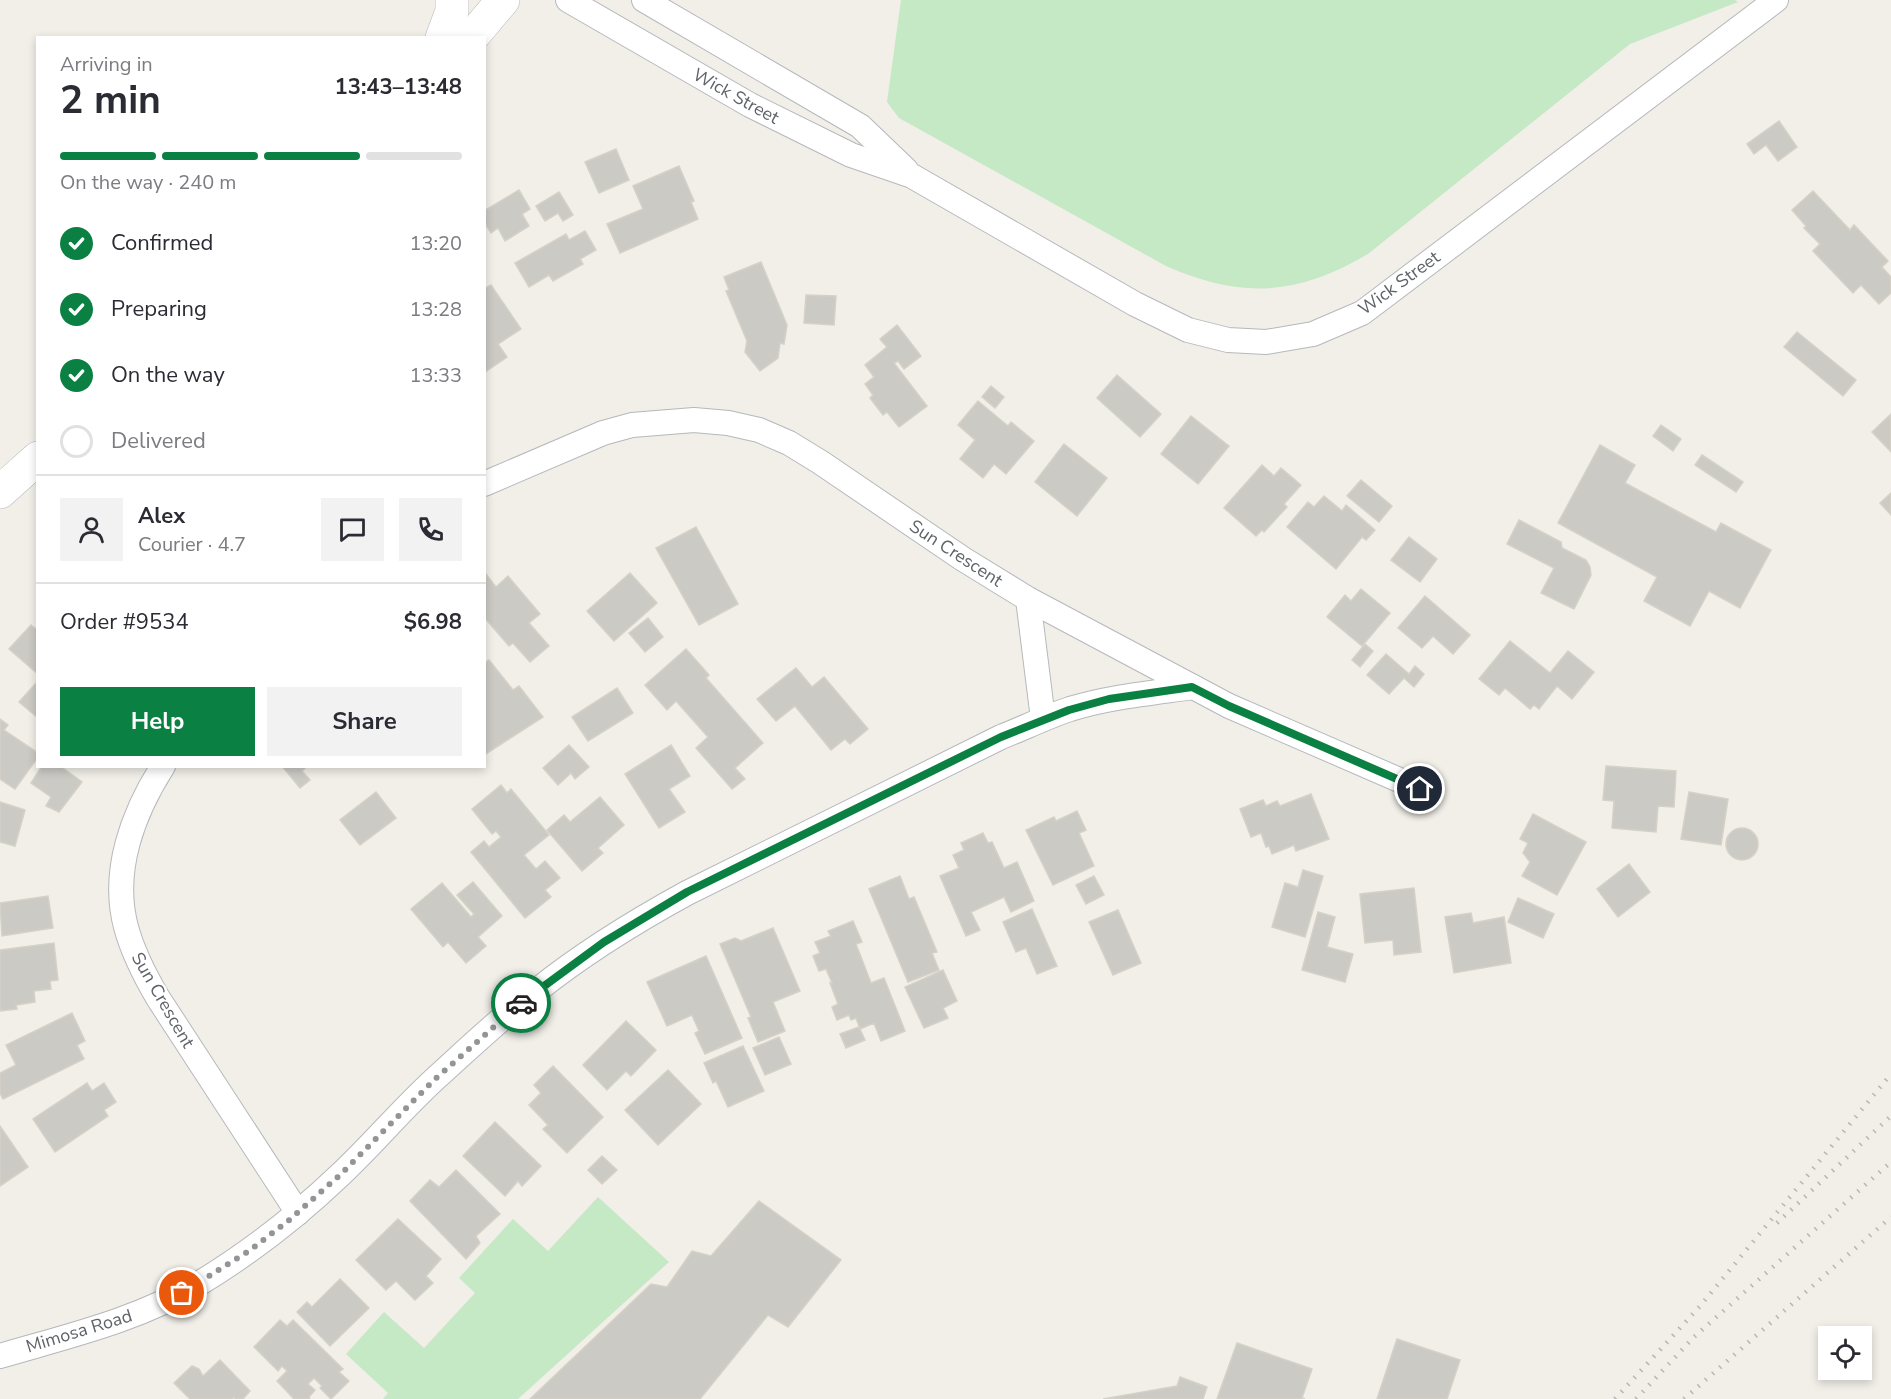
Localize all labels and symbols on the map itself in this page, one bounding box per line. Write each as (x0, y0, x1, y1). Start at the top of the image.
street label: Wick Street (689, 62, 784, 130)
street label: Wick Street (1353, 245, 1445, 321)
street label: Sun Crescent (905, 514, 1008, 593)
pin (1394, 763, 1445, 814)
street label: Sun Crescent (126, 948, 200, 1053)
courier (491, 973, 551, 1033)
pin (156, 1267, 207, 1318)
street label: Mimosa Road (23, 1303, 135, 1359)

